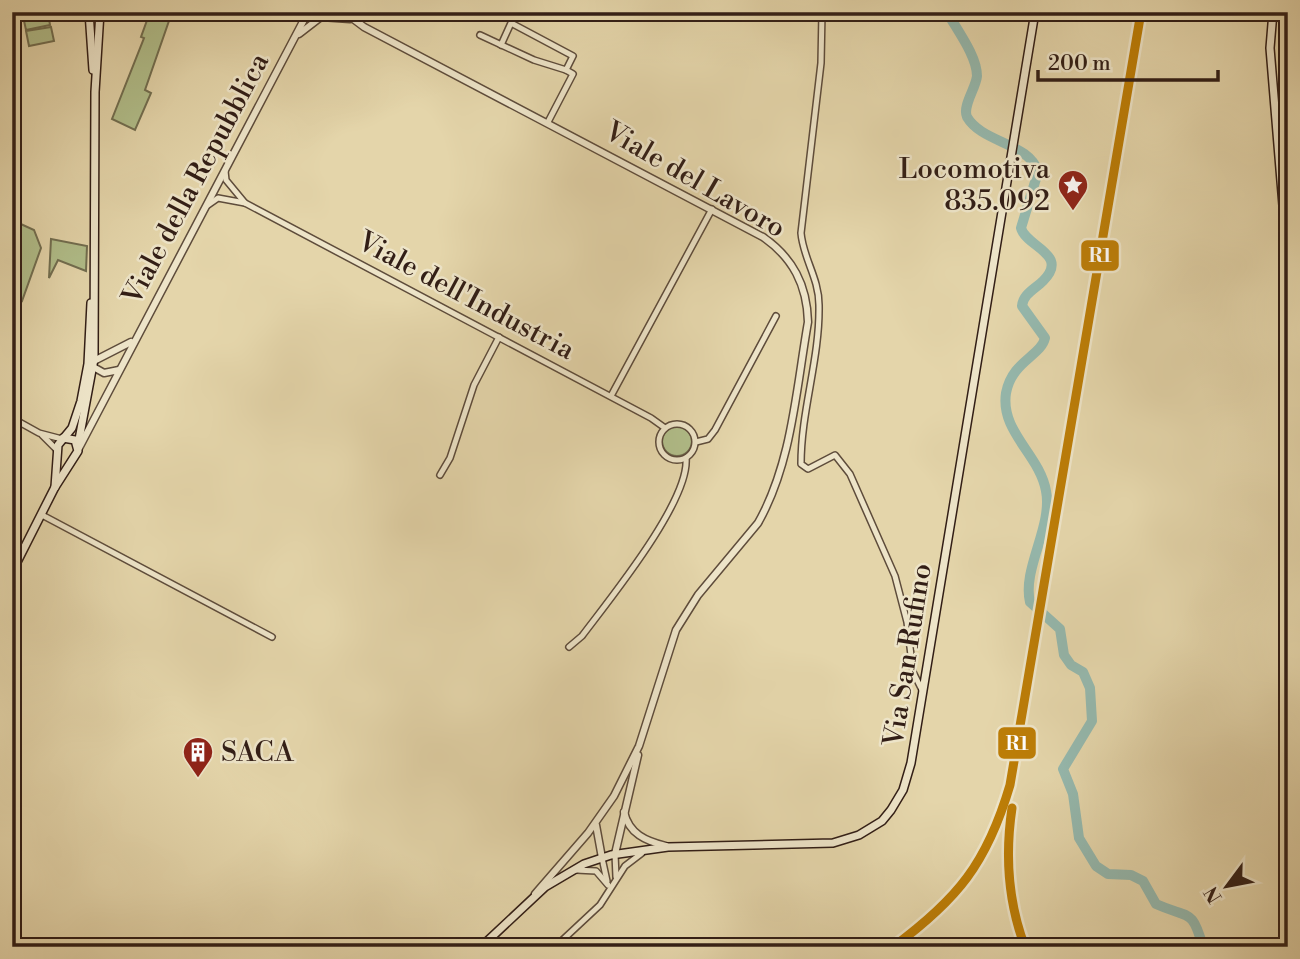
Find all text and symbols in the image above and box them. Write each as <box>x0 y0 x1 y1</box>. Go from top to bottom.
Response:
scale bar <box>1038 38 1218 82</box>
street label: Viale della Repubblica <box>114 47 278 312</box>
text: 200 m <box>1048 51 1111 77</box>
street label: Viale del Lavoro <box>597 114 792 246</box>
place label: Locomotiva 835.092 <box>899 152 1051 219</box>
place icon: Locomotiva 835.092 <box>1056 168 1090 212</box>
street label: Viale dell'Industria <box>351 224 581 368</box>
line badge: R1 <box>1080 239 1120 272</box>
text: R1 <box>1088 244 1112 268</box>
street label: Via San Rufino <box>876 561 940 750</box>
line badge: R1 <box>997 726 1037 760</box>
text: R1 <box>1005 732 1029 756</box>
building icon: SACA <box>181 735 215 779</box>
place label: SACA <box>221 735 294 770</box>
north arrow <box>1192 850 1262 920</box>
text: N <box>1199 882 1228 907</box>

